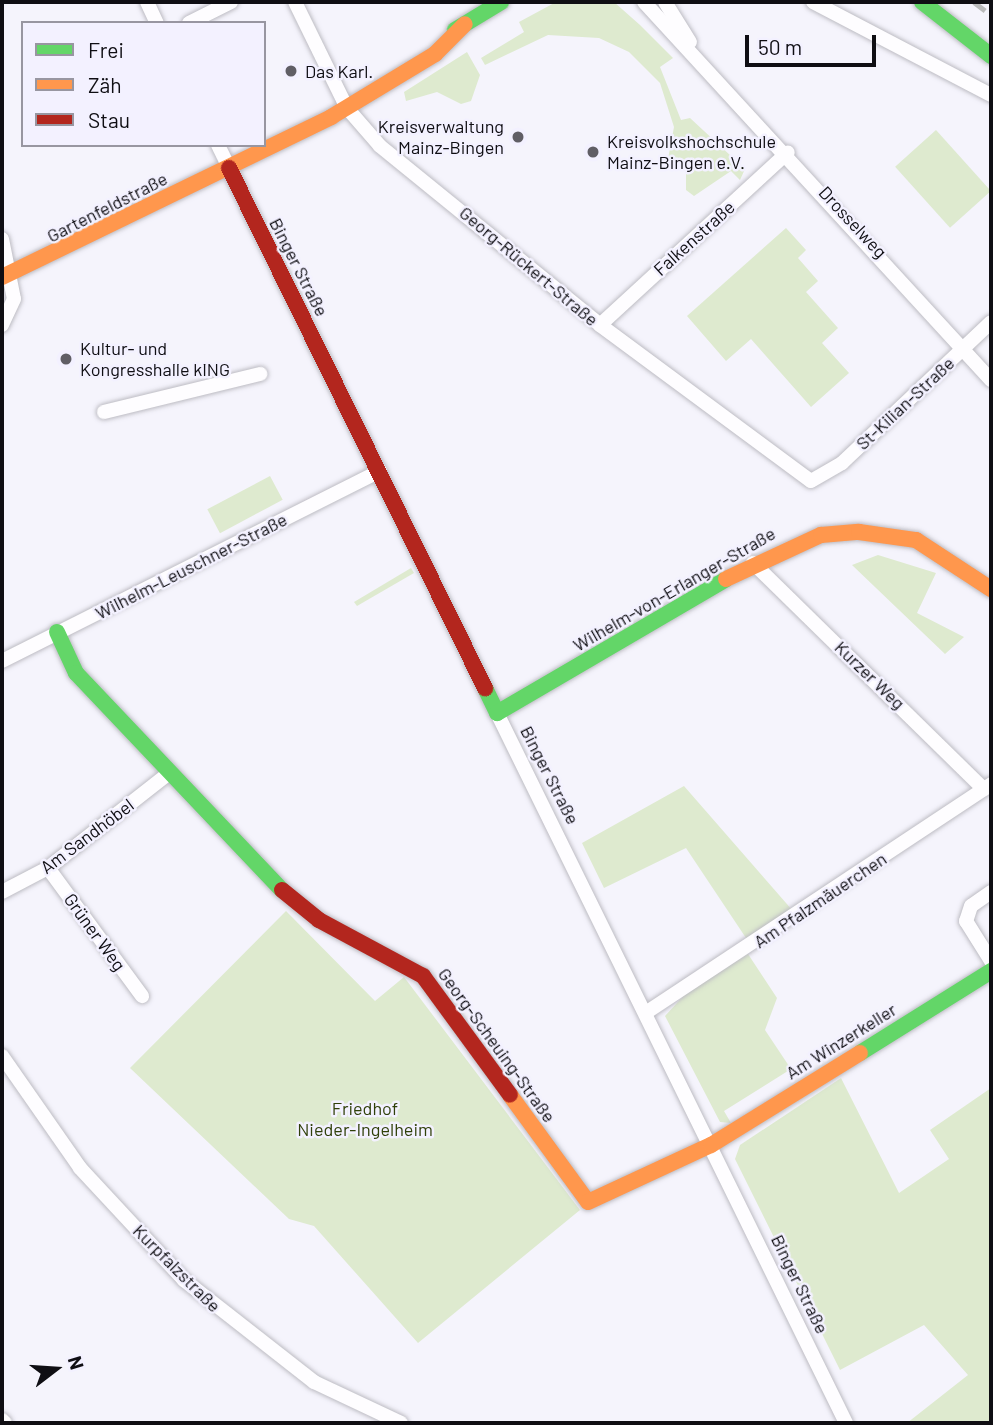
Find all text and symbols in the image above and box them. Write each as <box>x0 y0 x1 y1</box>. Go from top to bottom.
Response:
legend <box>21 21 266 147</box>
scale bar <box>748 21 879 65</box>
text: 50 m <box>758 34 802 59</box>
text: Frei <box>88 37 124 62</box>
place label: Das Karl. <box>305 60 373 82</box>
marker: Das Karl. <box>283 63 299 79</box>
text: Zäh <box>88 72 122 97</box>
text: Stau <box>88 107 130 132</box>
place label: Kreisverwaltung Mainz-Bingen <box>378 116 504 158</box>
marker: Kreisverwaltung Mainz-Bingen <box>510 129 526 145</box>
place label: Kreisvolkshochschule Mainz-Bingen e.V. <box>607 131 776 174</box>
marker: Kreisvolkshochschule Mainz-Bingen e.V. <box>585 144 601 160</box>
street label: Gartenfeldstraße <box>43 167 171 247</box>
street label: Drosselweg <box>814 182 892 262</box>
street label: Falkenstraße <box>649 196 739 280</box>
street label: Georg-Rückert-Straße <box>455 202 603 330</box>
street label: Binger Straße <box>265 214 333 320</box>
place label: Kultur- und Kongresshalle kING <box>80 338 230 380</box>
marker: Kultur- und Kongresshalle kING <box>58 351 74 367</box>
street label: St-Kilian-Straße <box>851 352 959 454</box>
street label: Wilhelm-Leuschner-Straße <box>92 508 290 624</box>
street label: Wilhelm-von-Erlanger-Straße <box>569 522 779 656</box>
street label: Kurzer Weg <box>830 636 910 714</box>
street label: Binger Straße <box>516 722 584 828</box>
street label: Am Sandhöbel <box>36 794 138 878</box>
street label: Am Pfalzmäuerchen <box>750 848 890 952</box>
street label: Grüner Weg <box>60 889 130 975</box>
street label: Georg-Scheuing-Straße <box>434 964 560 1126</box>
street label: Am Winzerkeller <box>782 998 900 1084</box>
park label: Friedhof Nieder-Ingelheim <box>297 1098 433 1140</box>
street label: Kurpfalzstraße <box>129 1220 225 1316</box>
street label: Binger Straße <box>767 1231 833 1337</box>
north arrow <box>21 1334 91 1404</box>
text: N <box>64 1353 89 1372</box>

